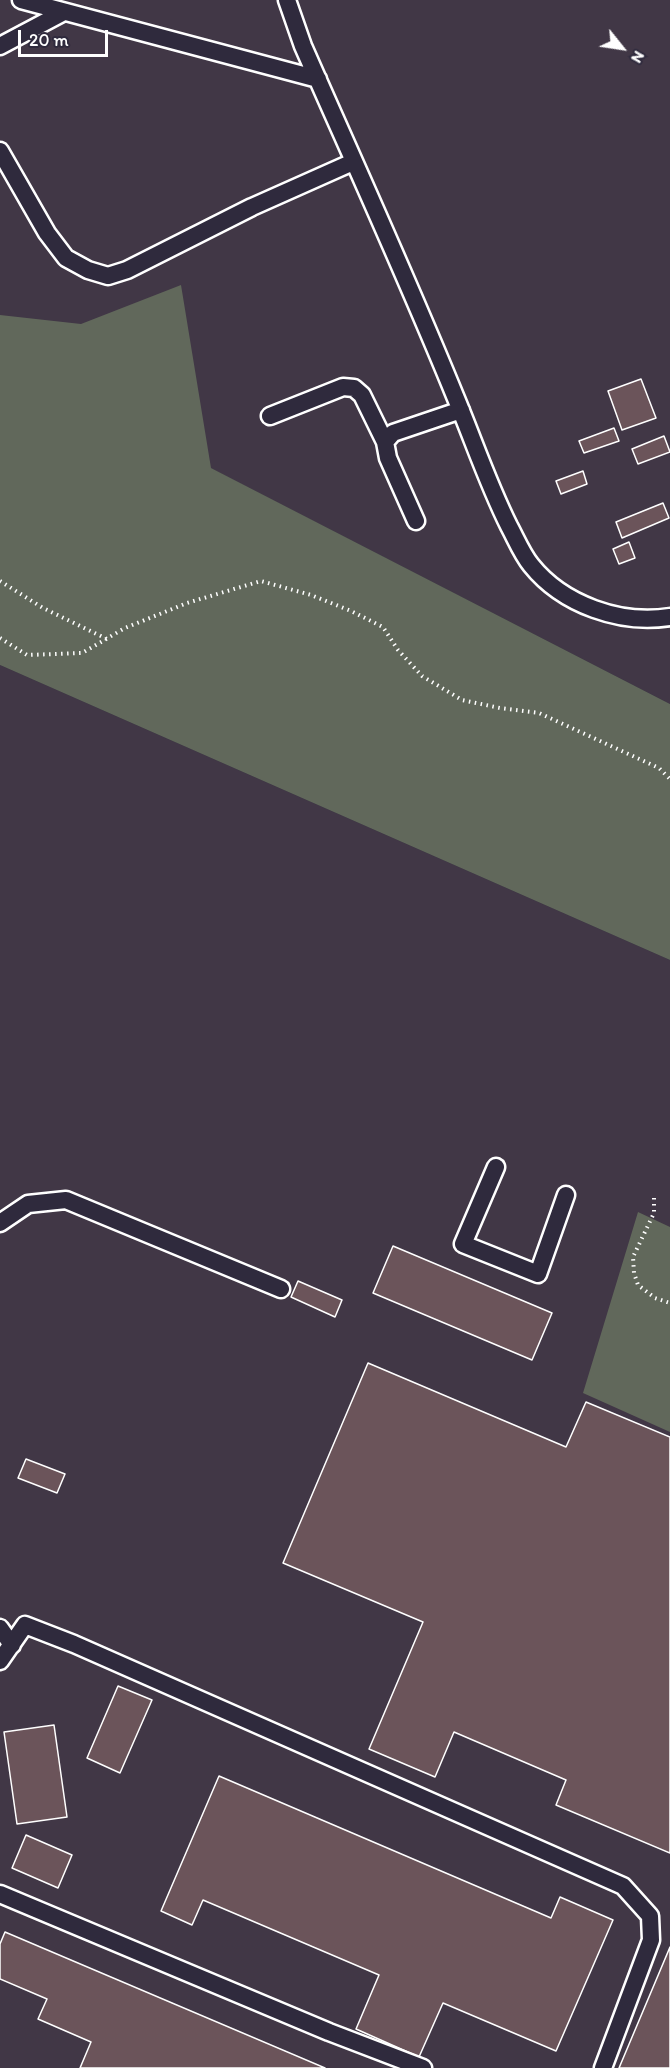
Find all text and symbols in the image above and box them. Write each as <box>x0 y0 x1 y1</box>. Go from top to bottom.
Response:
scale bar <box>21 18 111 56</box>
north arrow <box>592 18 652 78</box>
text: 20 m <box>29 29 69 51</box>
text: N <box>627 48 649 67</box>

